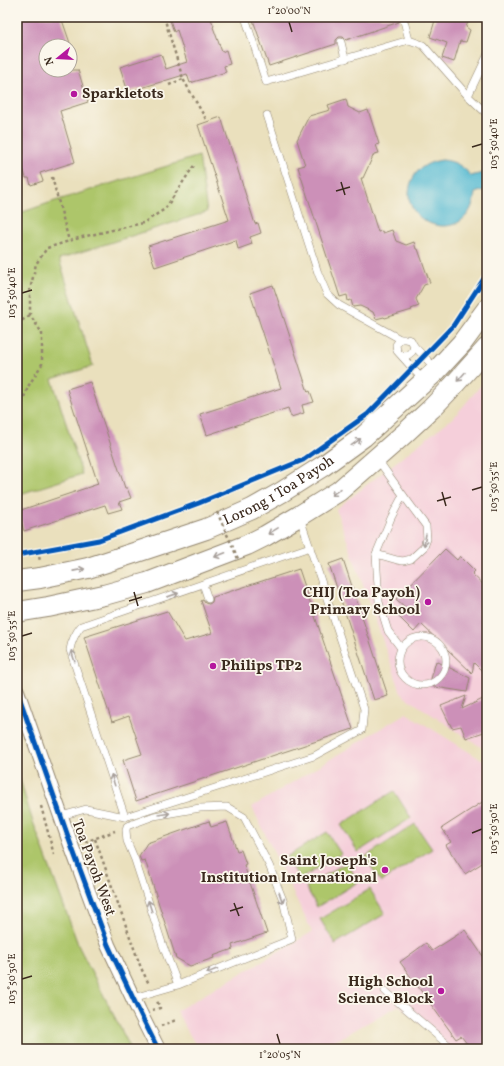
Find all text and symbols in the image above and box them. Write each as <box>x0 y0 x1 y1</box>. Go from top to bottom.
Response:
text: 1°20'00"N <box>267 4 311 18</box>
north arrow <box>38 38 78 78</box>
text: N <box>42 55 58 67</box>
place label: Sparkletots <box>82 84 164 105</box>
marker: Sparkletots <box>69 89 79 99</box>
text: 103°50'40"E <box>487 118 501 170</box>
text: 103°50'40"E <box>5 267 19 319</box>
one-way arrow <box>457 372 466 382</box>
one-way arrow <box>350 438 361 446</box>
street label: Lorong 1 Toa Payoh <box>220 450 339 531</box>
text: 103°50'35"E <box>487 462 501 512</box>
one-way arrow <box>331 488 342 496</box>
one-way arrow <box>267 527 279 535</box>
one-way arrow <box>421 533 429 546</box>
one-way arrow <box>214 552 226 560</box>
one-way arrow <box>72 566 85 574</box>
place label: CHIJ (Toa Payoh) Primary School <box>303 583 420 621</box>
one-way arrow <box>166 590 178 598</box>
marker: CHIJ (Toa Payoh) Primary School <box>423 597 433 607</box>
text: 103°50'35"E <box>5 611 19 661</box>
one-way arrow <box>68 650 76 662</box>
place label: Philips TP2 <box>221 656 302 677</box>
marker: Philips TP2 <box>208 661 218 671</box>
one-way arrow <box>109 773 116 786</box>
text: 103°50'30"E <box>487 803 501 855</box>
one-way arrow <box>157 810 170 818</box>
street label: Toa Payoh West <box>66 817 120 919</box>
place label: Saint Joseph's Institution International <box>201 851 377 889</box>
marker: Saint Joseph's Institution International <box>380 865 390 875</box>
one-way arrow <box>278 891 286 903</box>
one-way arrow <box>146 900 153 913</box>
text: 103°50'30"E <box>5 953 19 1005</box>
one-way arrow <box>206 968 218 976</box>
place label: High School Science Block <box>338 972 433 1010</box>
marker: High School Science Block <box>436 986 446 996</box>
text: 1°20'05"N <box>259 1048 302 1062</box>

